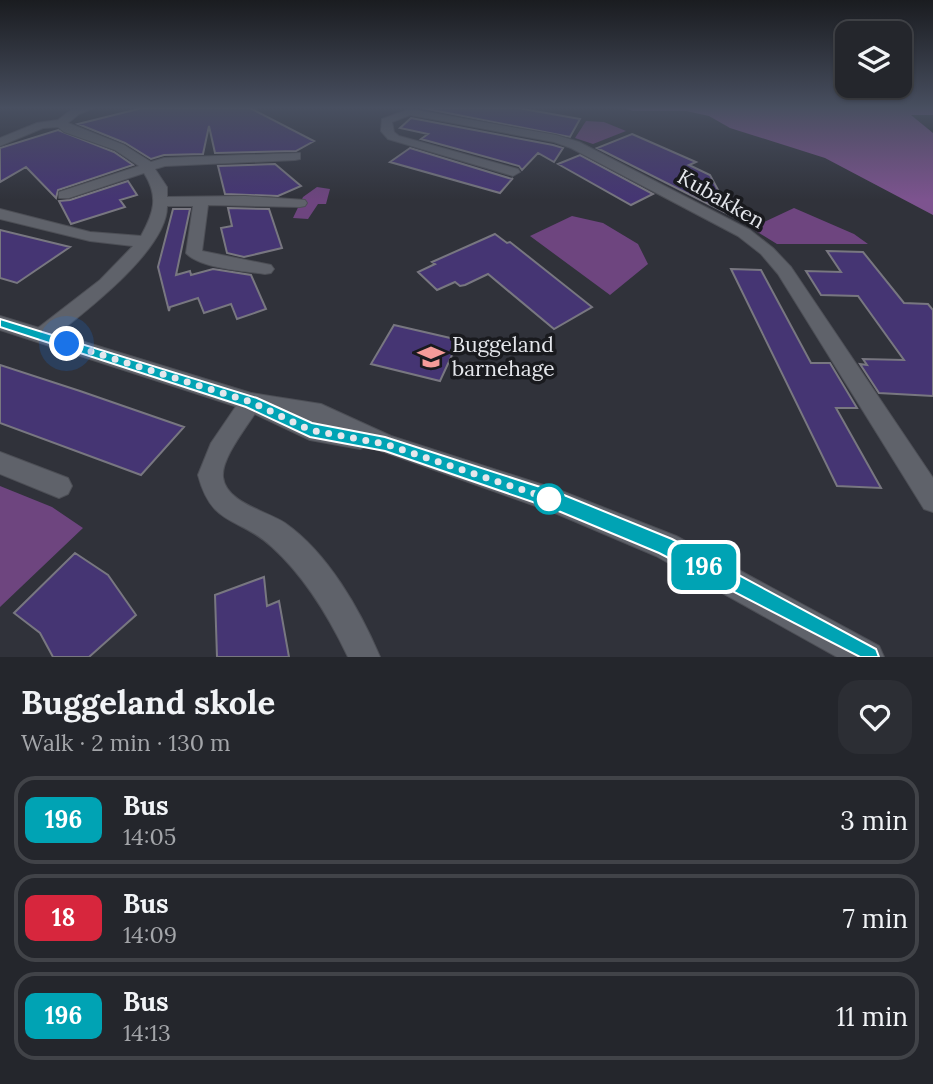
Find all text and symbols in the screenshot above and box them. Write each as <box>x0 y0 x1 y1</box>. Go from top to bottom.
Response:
map controls <box>835 21 912 98</box>
button: layers <box>835 21 912 98</box>
street label: Kubakken <box>673 163 770 234</box>
your location <box>49 326 84 361</box>
place label: Buggeland barnehage <box>452 331 555 382</box>
school or university icon: Buggeland barnehage <box>416 342 446 372</box>
unlabelled marker <box>534 484 564 514</box>
line badge: 196 <box>664 544 744 590</box>
text: 196 <box>685 551 723 582</box>
button: heart <box>838 680 912 754</box>
text: Buggeland skole <box>21 681 275 723</box>
text: Walk · 2 min · 130 m <box>21 728 231 757</box>
text: Bus <box>123 789 169 822</box>
text: 196 <box>45 804 82 835</box>
text: 3 min <box>840 804 908 837</box>
text: 14:05 <box>123 822 176 851</box>
text: Bus <box>123 887 169 920</box>
text: 18 <box>52 902 75 933</box>
text: 7 min <box>843 902 908 935</box>
text: 14:09 <box>123 920 177 949</box>
text: Bus <box>123 985 169 1018</box>
text: 196 <box>45 1000 82 1031</box>
text: 11 min <box>836 1000 908 1033</box>
text: 14:13 <box>123 1018 171 1047</box>

